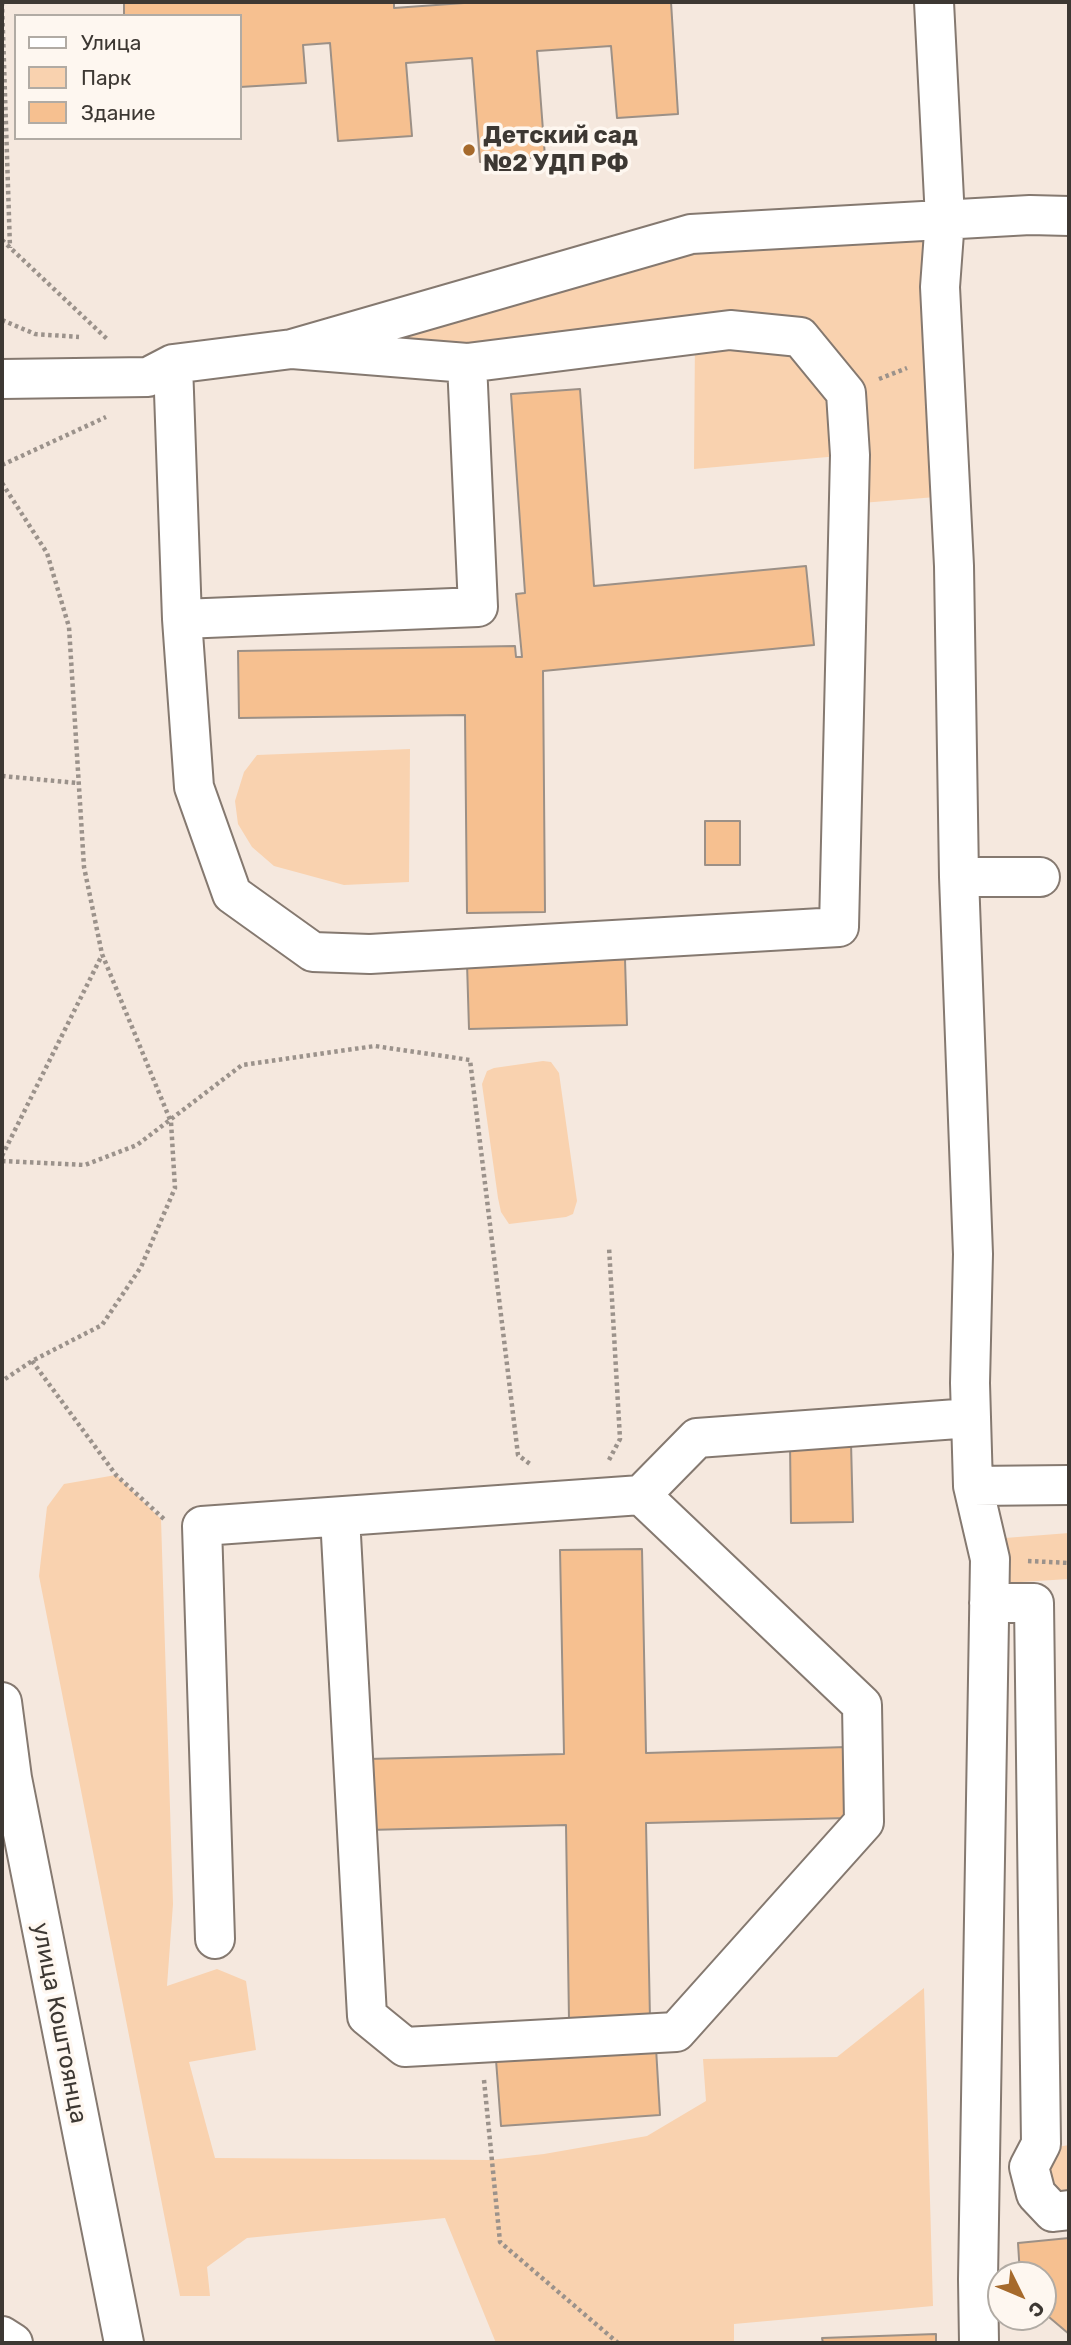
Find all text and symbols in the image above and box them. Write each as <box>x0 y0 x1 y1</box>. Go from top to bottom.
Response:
legend <box>14 14 242 140</box>
text: Улица <box>81 30 141 55</box>
text: Парк <box>81 65 131 90</box>
text: Здание <box>81 100 156 125</box>
place label: Детский сад №2 УДП РФ <box>483 122 638 178</box>
marker: Детский сад №2 УДП РФ <box>461 142 477 158</box>
street label: улица Коштоянца <box>25 1920 93 2126</box>
north arrow <box>987 2261 1057 2331</box>
text: С <box>1023 2297 1049 2322</box>

